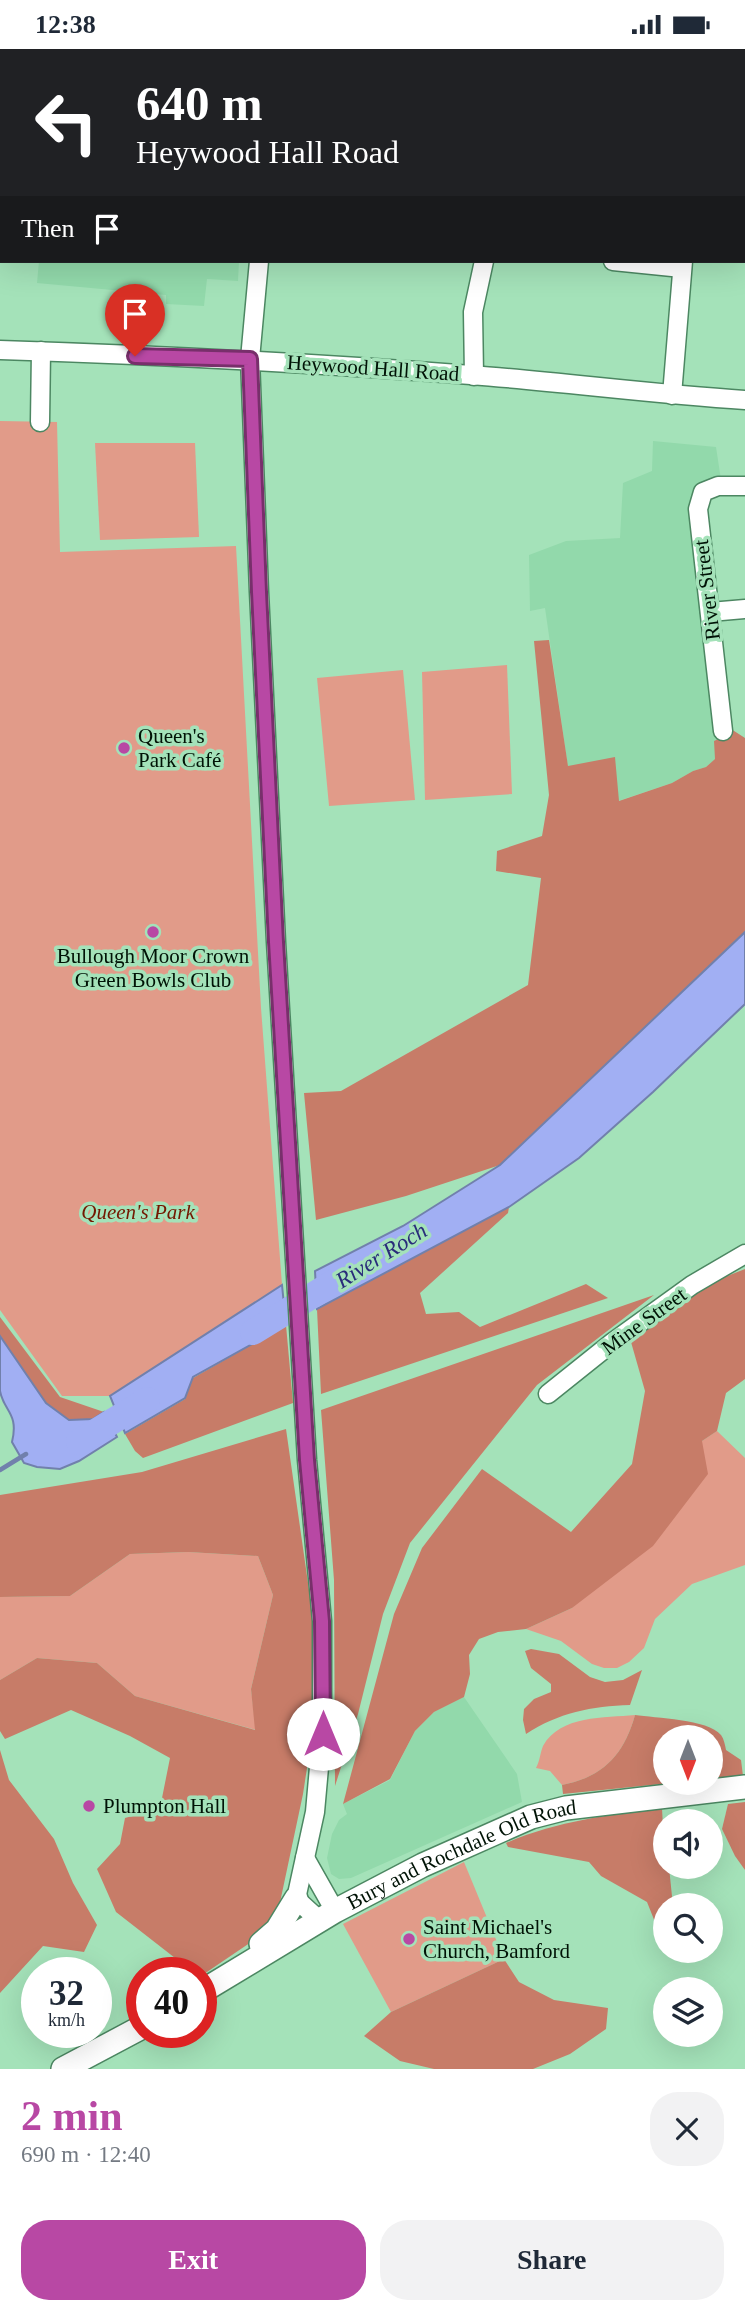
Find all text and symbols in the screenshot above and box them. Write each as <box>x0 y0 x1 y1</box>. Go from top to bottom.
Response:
text: 12:38 <box>35 10 96 39</box>
text: 640 m <box>136 76 263 131</box>
icon: left <box>21 77 112 168</box>
text: Heywood Hall Road <box>136 134 399 170</box>
icon: arrive <box>88 210 126 248</box>
text: Then <box>21 214 74 243</box>
pin <box>105 284 165 356</box>
icon: arrive <box>116 295 154 333</box>
street label: Heywood Hall Road <box>286 350 460 386</box>
street label: River Street <box>689 538 725 642</box>
place label: Queen's Park Café <box>138 724 221 772</box>
marker: Queen's Park Café <box>116 740 132 756</box>
marker: Bullough Moor Crown Green Bowls Club <box>145 924 161 940</box>
place label: Bullough Moor Crown Green Bowls Club <box>57 944 250 992</box>
park label: Queen's Park <box>81 1200 195 1224</box>
water label: River Roch <box>330 1218 431 1294</box>
street label: Mine Street <box>597 1282 691 1360</box>
position arrow <box>286 1697 360 1771</box>
north arrow <box>653 1725 723 1795</box>
map controls <box>653 1725 723 2047</box>
place label: Plumpton Hall <box>103 1794 226 1818</box>
street label: Bury and Rochdale Old Road <box>343 1795 578 1915</box>
marker: Plumpton Hall <box>81 1798 97 1814</box>
button: sound <box>653 1809 723 1879</box>
button: search <box>653 1893 723 1963</box>
place label: Saint Michael's Church, Bamford <box>423 1915 570 1963</box>
marker: Saint Michael's Church, Bamford <box>401 1931 417 1947</box>
speed limit sign: 40 <box>126 1957 217 2048</box>
text: 32 <box>49 1974 84 2013</box>
button: layers <box>653 1977 723 2047</box>
text: km/h <box>48 2010 85 2030</box>
button: close <box>650 2092 724 2166</box>
text: 2 min <box>21 2093 123 2139</box>
text: 690 m · 12:40 <box>21 2142 151 2167</box>
button: Exit <box>21 2220 366 2300</box>
button: Share <box>380 2220 724 2300</box>

